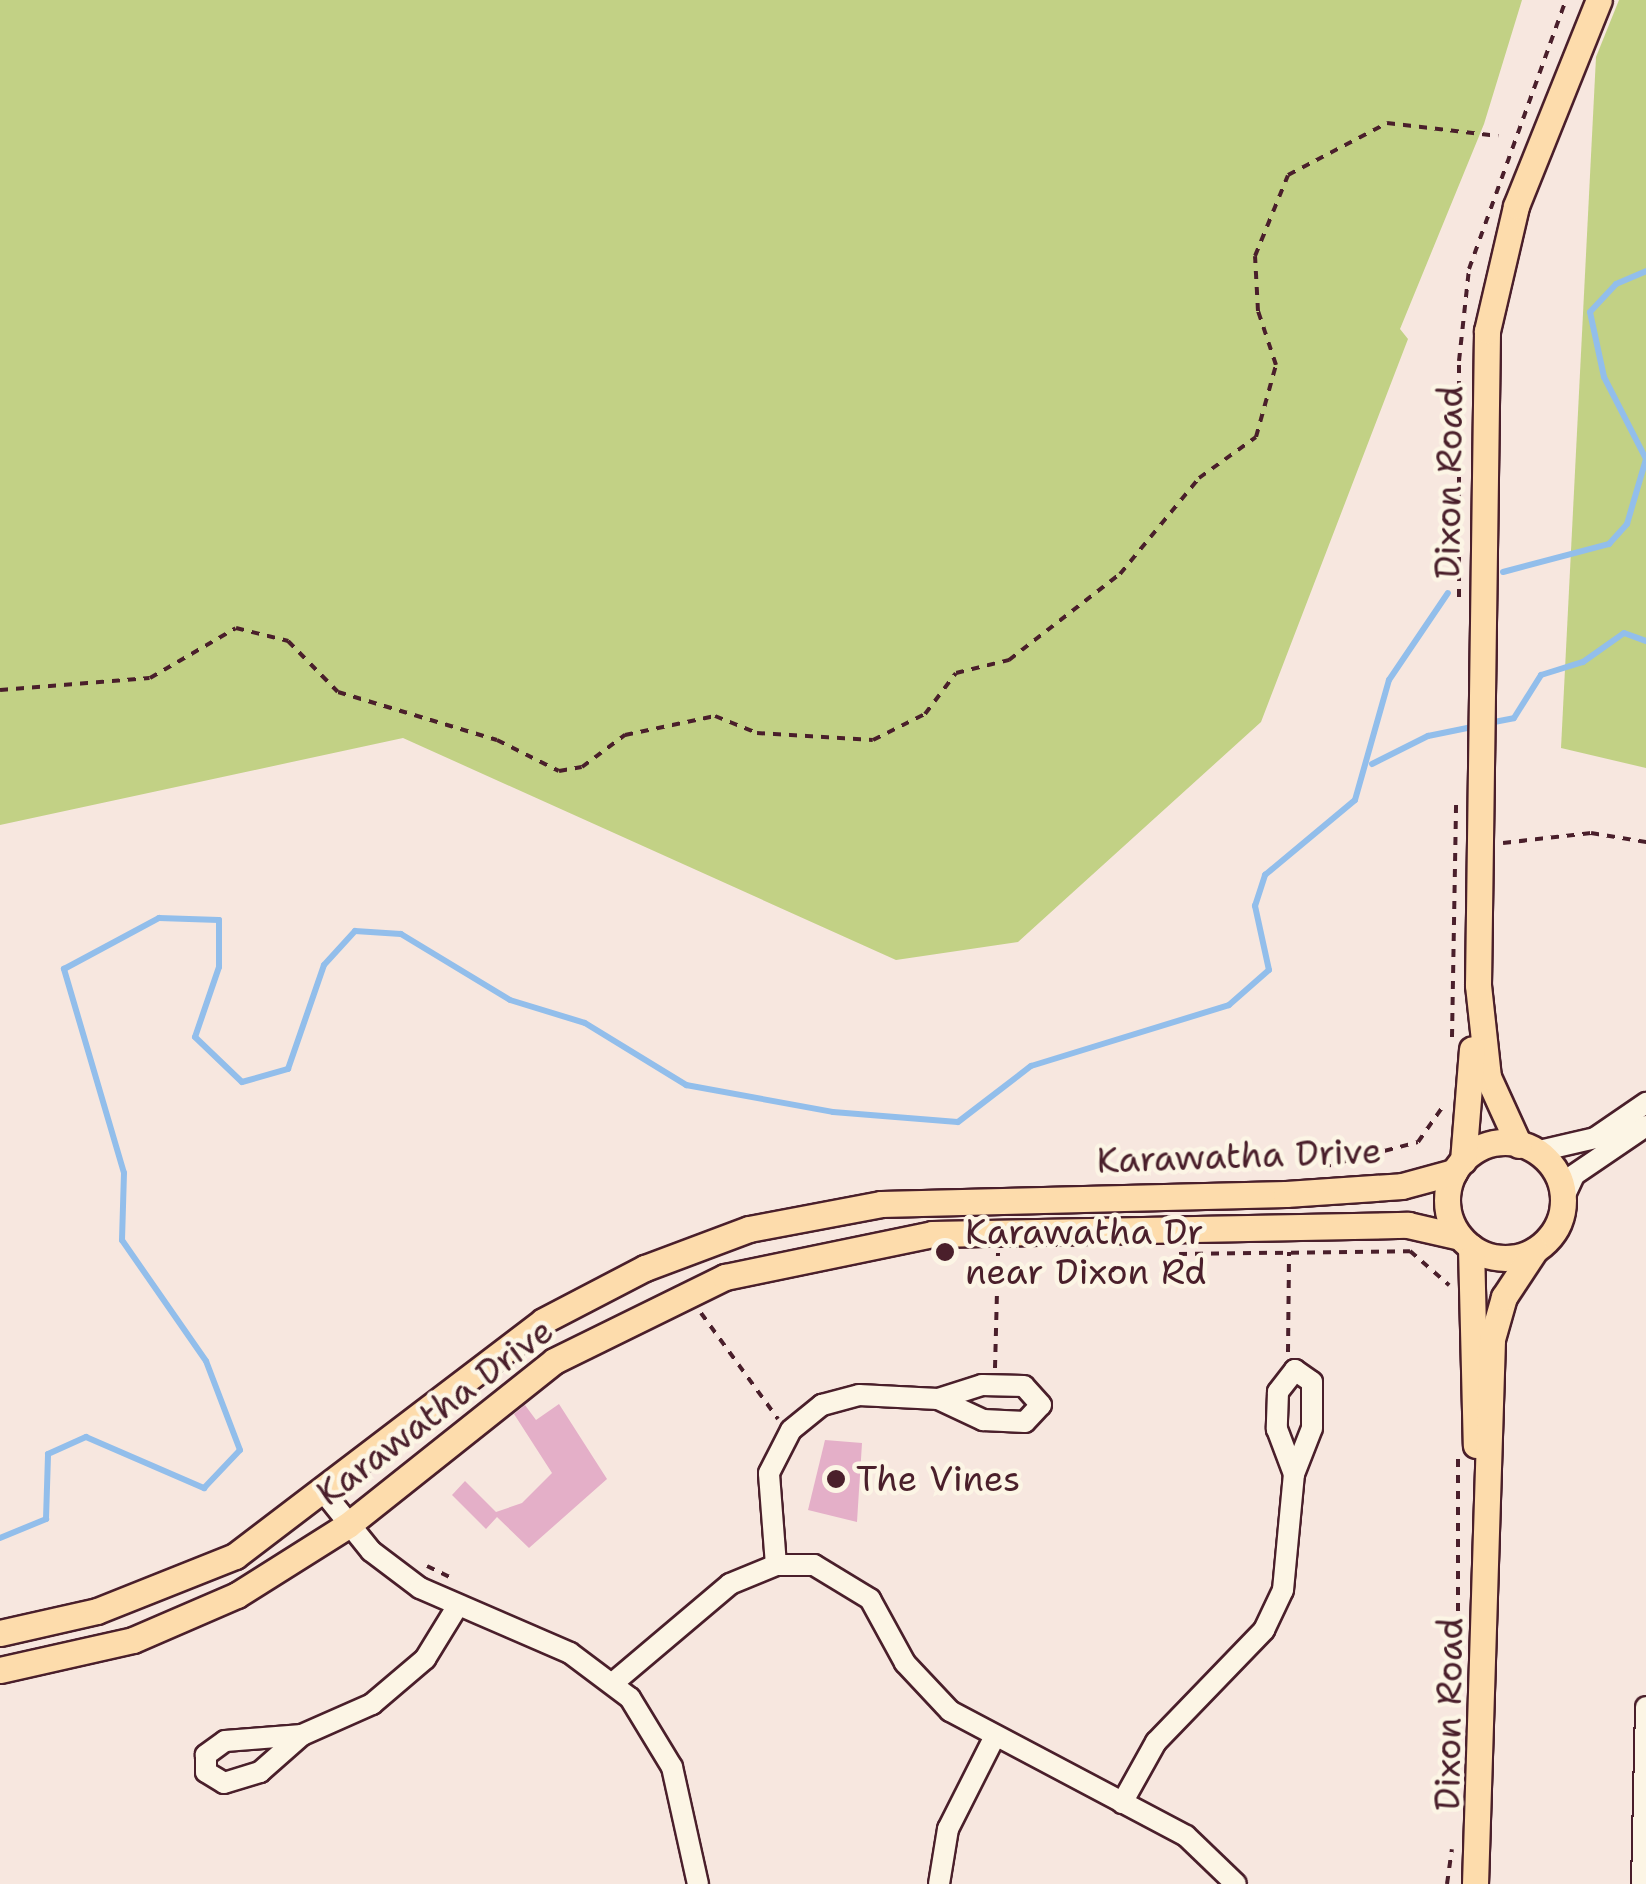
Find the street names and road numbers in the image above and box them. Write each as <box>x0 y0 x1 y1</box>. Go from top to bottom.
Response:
street label: Dixon Road <box>1426 385 1472 579</box>
street label: Karawatha Drive <box>1096 1130 1382 1182</box>
street label: Karawatha Drive <box>309 1309 561 1515</box>
street label: Dixon Road <box>1426 1617 1472 1811</box>

